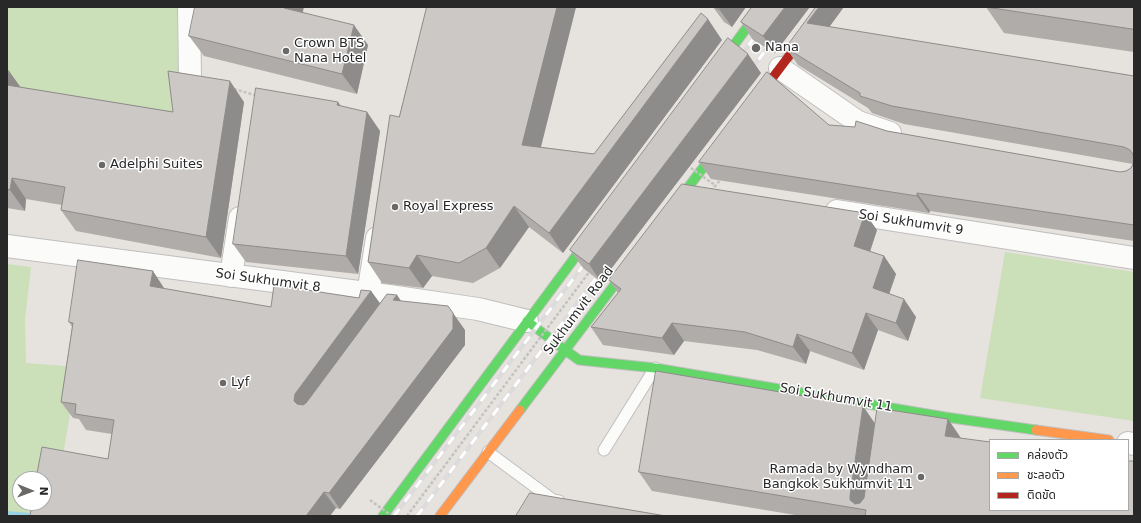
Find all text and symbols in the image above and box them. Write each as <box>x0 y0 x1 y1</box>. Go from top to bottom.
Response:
place label: Crown BTS Nana Hotel <box>294 36 366 67</box>
place label: Nana <box>765 40 799 56</box>
marker: Nana <box>750 42 762 54</box>
marker: Crown BTS Nana Hotel <box>281 46 291 56</box>
place label: Adelphi Suites <box>110 157 203 173</box>
marker: Adelphi Suites <box>97 160 107 170</box>
place label: Royal Express <box>403 199 494 215</box>
marker: Royal Express <box>390 202 400 212</box>
street label: Soi Sukhumvit 9 <box>857 207 965 239</box>
street label: Sukhumvit Road <box>541 264 617 358</box>
street label: Soi Sukhumvit 8 <box>214 266 322 296</box>
place label: Lyf <box>231 375 249 391</box>
marker: Lyf <box>218 378 228 388</box>
street label: Soi Sukhumvit 11 <box>778 380 894 416</box>
legend <box>989 439 1129 511</box>
text: คล่องตัว <box>1027 448 1068 462</box>
place label: Ramada by Wyndham Bangkok Sukhumvit 11 <box>763 462 913 493</box>
text: ชะลอตัว <box>1027 468 1065 482</box>
north arrow <box>12 471 52 511</box>
marker: Ramada by Wyndham Bangkok Sukhumvit 11 <box>916 472 926 482</box>
text: N <box>37 486 50 496</box>
text: ติดขัด <box>1027 488 1056 502</box>

